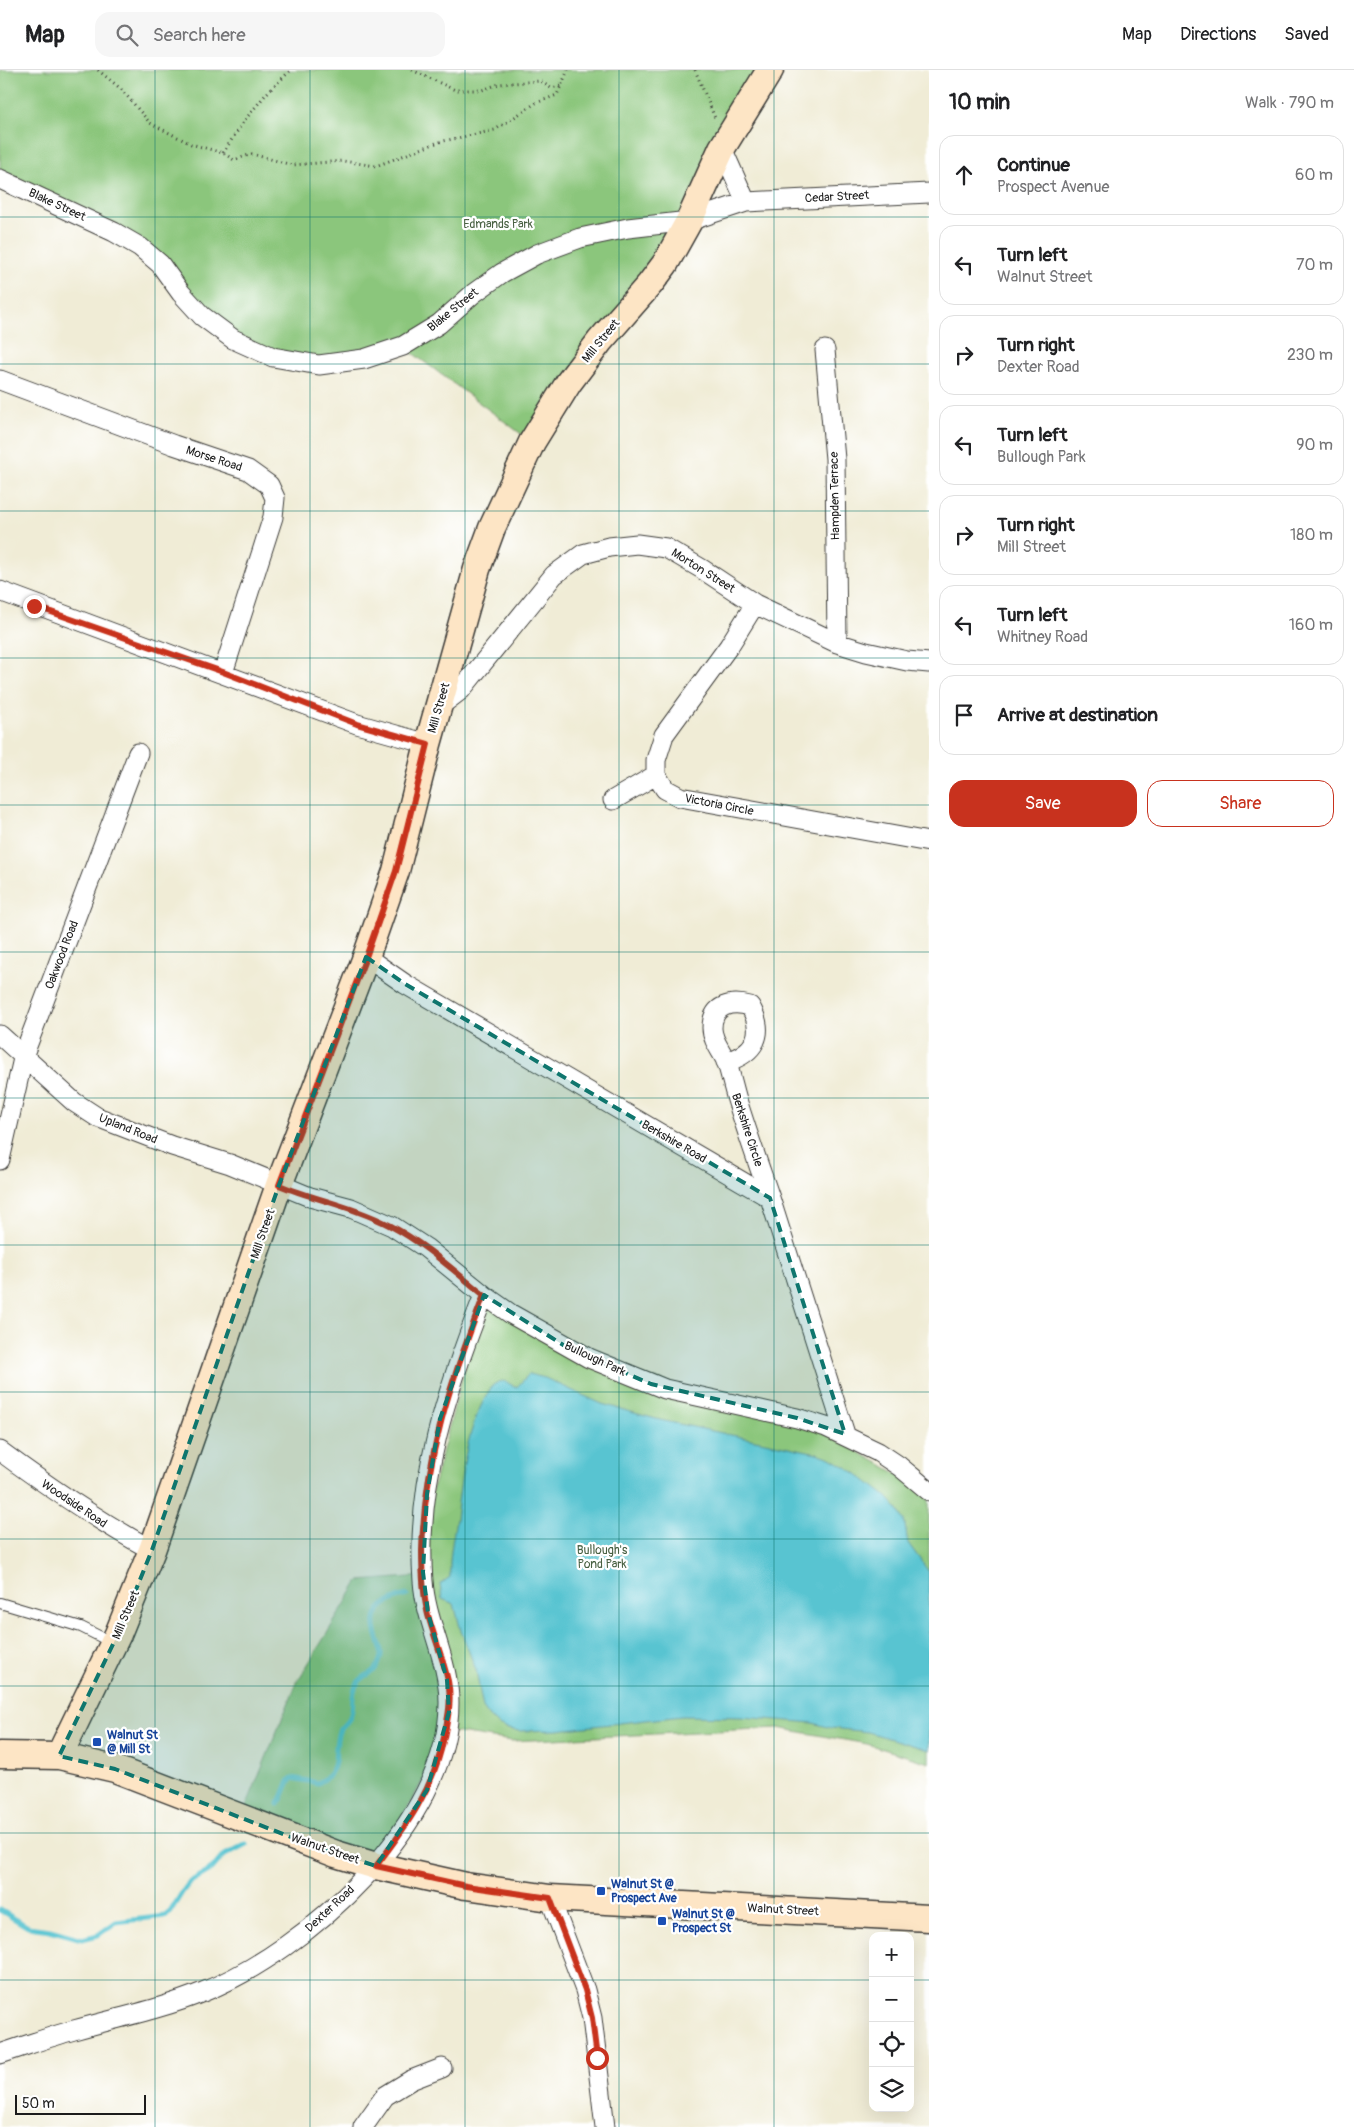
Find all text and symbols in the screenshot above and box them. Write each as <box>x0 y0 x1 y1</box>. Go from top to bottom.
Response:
search box <box>95 12 445 57</box>
text: Map <box>25 20 65 49</box>
icon: search <box>113 21 141 49</box>
text: Search here <box>153 23 246 47</box>
text: Map <box>1122 23 1152 46</box>
text: Directions <box>1180 23 1256 46</box>
text: Saved <box>1284 23 1329 46</box>
text: 10 min <box>949 89 1010 116</box>
text: Walk · 790 m <box>1245 93 1334 113</box>
text: Continue <box>997 153 1070 177</box>
icon: ahead <box>950 161 978 189</box>
text: 60 m <box>1295 165 1333 185</box>
text: Prospect Avenue <box>997 177 1109 197</box>
street label: Blake Street <box>26 185 88 225</box>
street label: Cedar Street <box>805 188 870 206</box>
park label: Edmands Park <box>463 217 533 232</box>
text: Turn left <box>997 243 1067 267</box>
icon: left <box>950 251 978 279</box>
text: 70 m <box>1296 255 1333 275</box>
text: Walnut Street <box>997 267 1092 287</box>
street label: Blake Street <box>424 285 482 335</box>
street label: Mill Street <box>579 316 623 366</box>
text: Turn right <box>997 333 1075 357</box>
icon: right <box>950 341 978 369</box>
text: 230 m <box>1287 345 1333 365</box>
text: Dexter Road <box>997 357 1080 377</box>
text: Turn left <box>997 423 1067 447</box>
icon: left <box>950 431 978 459</box>
text: 90 m <box>1296 435 1333 455</box>
street label: Morse Road <box>184 443 244 475</box>
text: Bullough Park <box>997 447 1086 467</box>
street label: Hampden Terrace <box>827 452 843 540</box>
text: Turn right <box>997 513 1075 537</box>
icon: right <box>950 521 978 549</box>
text: 180 m <box>1290 525 1333 545</box>
text: Mill Street <box>997 537 1066 557</box>
street label: Morton Street <box>668 545 738 597</box>
route end <box>23 595 46 618</box>
text: Turn left <box>997 603 1067 627</box>
icon: left <box>950 611 978 639</box>
text: 160 m <box>1289 615 1333 635</box>
text: Whitney Road <box>997 627 1088 647</box>
street label: Mill Street <box>425 681 453 735</box>
icon: arrive <box>950 701 978 729</box>
text: Arrive at destination <box>997 703 1158 727</box>
button: Save <box>949 780 1137 827</box>
button: Share <box>1147 780 1334 827</box>
street label: Victoria Circle <box>683 791 755 819</box>
street label: Oakwood Road <box>42 918 82 992</box>
street label: Berkshire Circle <box>728 1091 766 1169</box>
street label: Upland Road <box>97 1110 160 1148</box>
street label: Berkshire Road <box>639 1117 709 1167</box>
street label: Mill Street <box>248 1207 279 1261</box>
street label: Bullough Park <box>562 1338 628 1380</box>
street label: Woodside Road <box>38 1477 110 1532</box>
park label: Bullough's Pond Park <box>577 1543 628 1572</box>
street label: Mill Street <box>109 1588 143 1642</box>
place label: Walnut St @ Mill St <box>107 1728 159 1757</box>
marker: Walnut St @ Mill St <box>91 1736 103 1748</box>
street label: Walnut Street <box>289 1830 361 1868</box>
place label: Walnut St @ Prospect Ave <box>611 1877 678 1906</box>
street label: Dexter Road <box>302 1882 358 1936</box>
marker: Walnut St @ Prospect Ave <box>595 1885 607 1897</box>
street label: Walnut Street <box>747 1901 819 1919</box>
place label: Walnut St @ Prospect St <box>672 1907 735 1936</box>
marker: Walnut St @ Prospect St <box>656 1915 668 1927</box>
map controls <box>869 1932 914 2112</box>
button: + <box>869 1932 914 1977</box>
button: − <box>869 1977 914 2022</box>
button: locate <box>869 2022 914 2067</box>
route start <box>586 2047 609 2070</box>
button: layers <box>869 2067 914 2112</box>
scale bar <box>15 2092 146 2115</box>
text: 50 m <box>22 2095 55 2112</box>

